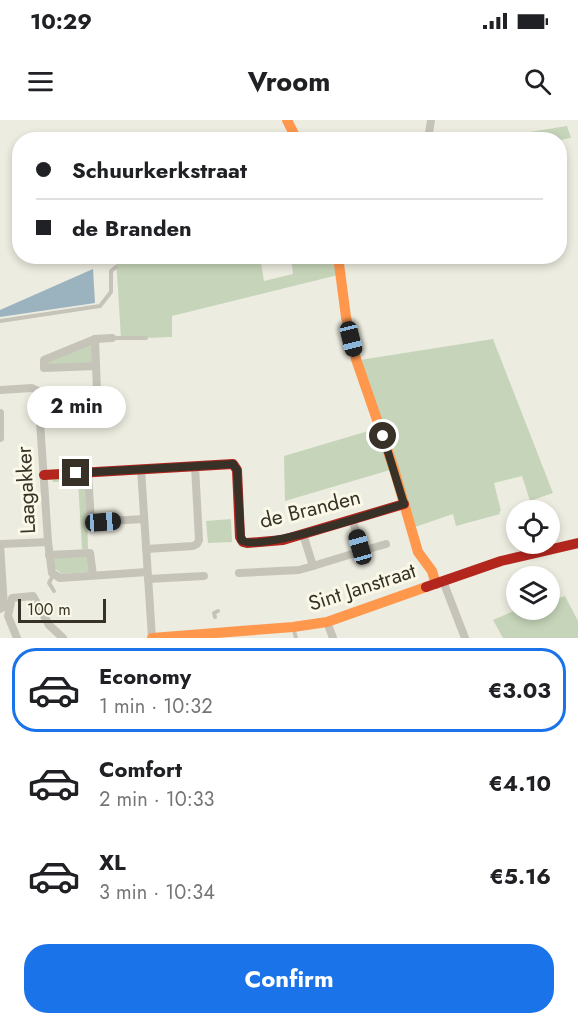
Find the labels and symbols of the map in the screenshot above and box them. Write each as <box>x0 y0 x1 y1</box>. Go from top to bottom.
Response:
car <box>338 319 364 359</box>
callout: 2 min <box>26 386 125 428</box>
route start <box>369 422 396 449</box>
street label: Laagakker <box>9 445 43 535</box>
route end <box>62 459 89 486</box>
street label: de Branden <box>256 482 364 536</box>
car <box>84 512 122 532</box>
car <box>346 527 374 567</box>
street label: Sint Janstraat <box>304 556 420 618</box>
scale bar <box>18 596 106 624</box>

